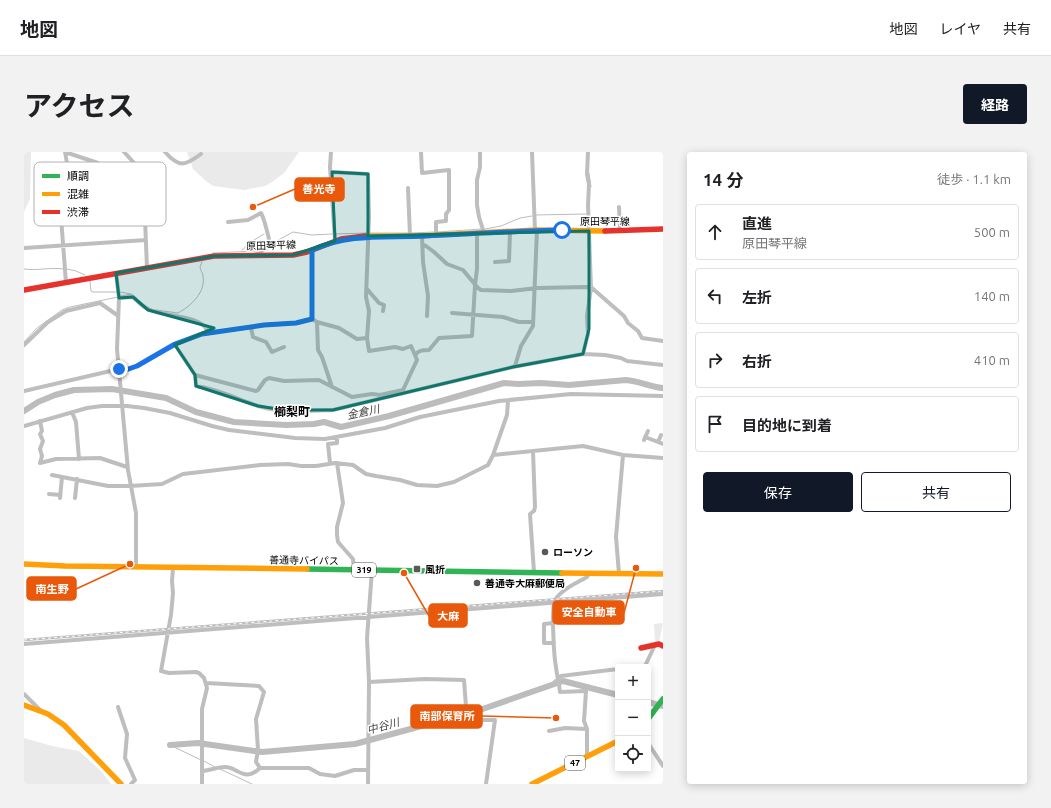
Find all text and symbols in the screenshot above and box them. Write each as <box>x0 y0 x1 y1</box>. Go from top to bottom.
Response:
text: 地図 <box>20 18 58 40</box>
text: 地図 <box>889 21 917 37</box>
text: レイヤ <box>939 21 981 37</box>
text: 共有 <box>1003 21 1031 37</box>
button: 経路 <box>963 84 1027 124</box>
text: アクセス <box>24 90 135 121</box>
legend <box>34 162 166 226</box>
text: 順調 <box>67 170 89 182</box>
text: 14 分 <box>703 170 743 189</box>
text: 徒歩 · 1.1 km <box>937 172 1011 186</box>
callout: 善光寺 <box>295 178 344 201</box>
text: 善光寺 <box>303 183 336 195</box>
text: 混雑 <box>67 188 89 200</box>
text: 渋滞 <box>67 206 89 218</box>
text: 直進 <box>742 215 772 232</box>
street label: 原田琴平線 <box>580 216 630 227</box>
route start <box>553 221 571 239</box>
icon: ahead <box>704 221 726 243</box>
text: 500 m <box>974 225 1010 239</box>
text: 原田琴平線 <box>742 236 807 250</box>
street label: 原田琴平線 <box>246 239 296 252</box>
icon: left <box>704 285 726 307</box>
text: 左折 <box>742 289 772 306</box>
text: 140 m <box>974 289 1010 303</box>
icon: right <box>704 349 726 371</box>
text: 右折 <box>742 353 772 370</box>
text: 410 m <box>974 353 1010 367</box>
route end <box>110 360 128 378</box>
water label: 金倉川 <box>346 402 381 421</box>
district label: 櫛梨町 <box>274 405 310 418</box>
icon: arrive <box>704 413 726 435</box>
text: 目的地に到着 <box>742 417 832 434</box>
button: 保存 <box>703 472 853 512</box>
button: 共有 <box>861 472 1011 512</box>
marker: ローソン <box>540 547 550 557</box>
place label: ローソン <box>553 547 593 558</box>
street label: 善通寺バイパス <box>269 554 339 567</box>
road number: 319 <box>352 563 376 577</box>
marker: 風折 <box>412 564 422 574</box>
place label: 風折 <box>425 564 445 575</box>
callout: 南生野 <box>27 577 76 600</box>
marker: 善通寺大麻郵便局 <box>472 578 482 588</box>
place label: 善通寺大麻郵便局 <box>485 578 565 589</box>
text: 南生野 <box>36 583 69 595</box>
callout: 安全自動車 <box>553 601 624 624</box>
callout: 大麻 <box>429 604 467 627</box>
text: 安全自動車 <box>562 606 617 618</box>
text: 大麻 <box>437 610 460 622</box>
map controls <box>615 664 651 772</box>
button: + <box>615 664 651 700</box>
button: − <box>615 700 651 736</box>
callout: 南部保育所 <box>411 705 482 728</box>
text: 南部保育所 <box>420 710 475 722</box>
water label: 中谷川 <box>366 716 401 736</box>
button: locate <box>615 736 651 772</box>
road number: 47 <box>565 756 585 770</box>

